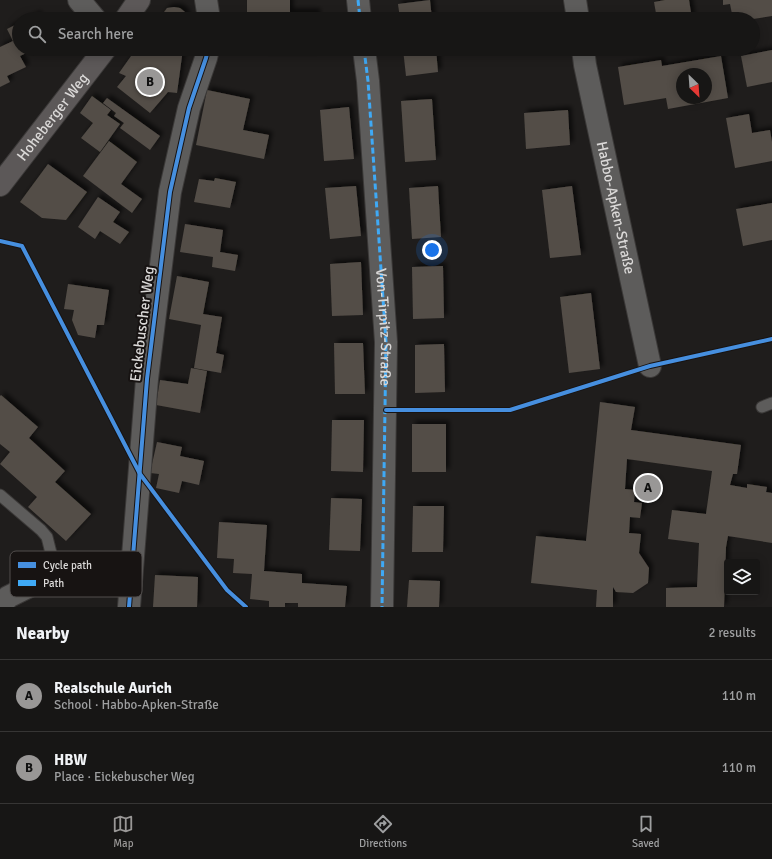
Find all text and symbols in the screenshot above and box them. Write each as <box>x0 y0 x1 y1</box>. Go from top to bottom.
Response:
search box <box>12 12 760 56</box>
icon: search <box>26 23 48 45</box>
text: Search here <box>58 25 134 43</box>
pin: B <box>137 67 163 97</box>
north arrow <box>676 68 712 104</box>
street label: Hoheberger Weg <box>13 69 92 165</box>
street label: Habbo-Apken-Straße <box>593 139 639 276</box>
your location <box>422 240 442 260</box>
street label: Eickebuscher Weg <box>126 265 158 383</box>
street label: Von-Tirpitz-Straße <box>372 268 395 386</box>
pin: A <box>635 473 661 503</box>
legend <box>10 551 142 597</box>
text: Cycle path <box>43 559 92 572</box>
map controls <box>724 559 760 595</box>
button: layers <box>724 559 760 595</box>
text: Path <box>43 577 64 590</box>
text: Nearby <box>16 623 69 644</box>
text: 2 results <box>708 625 756 641</box>
text: Realschule Aurich <box>54 679 172 697</box>
text: A <box>25 688 33 704</box>
text: 110 m <box>722 688 756 704</box>
text: School · Habbo-Apken-Straße <box>54 697 219 713</box>
text: HBW <box>54 751 87 769</box>
text: B <box>25 760 33 776</box>
text: 110 m <box>722 760 756 776</box>
text: Place · Eickebuscher Weg <box>54 769 195 785</box>
tab: Map <box>112 813 134 850</box>
tab: Directions <box>359 813 407 850</box>
tab: Saved <box>632 813 660 850</box>

